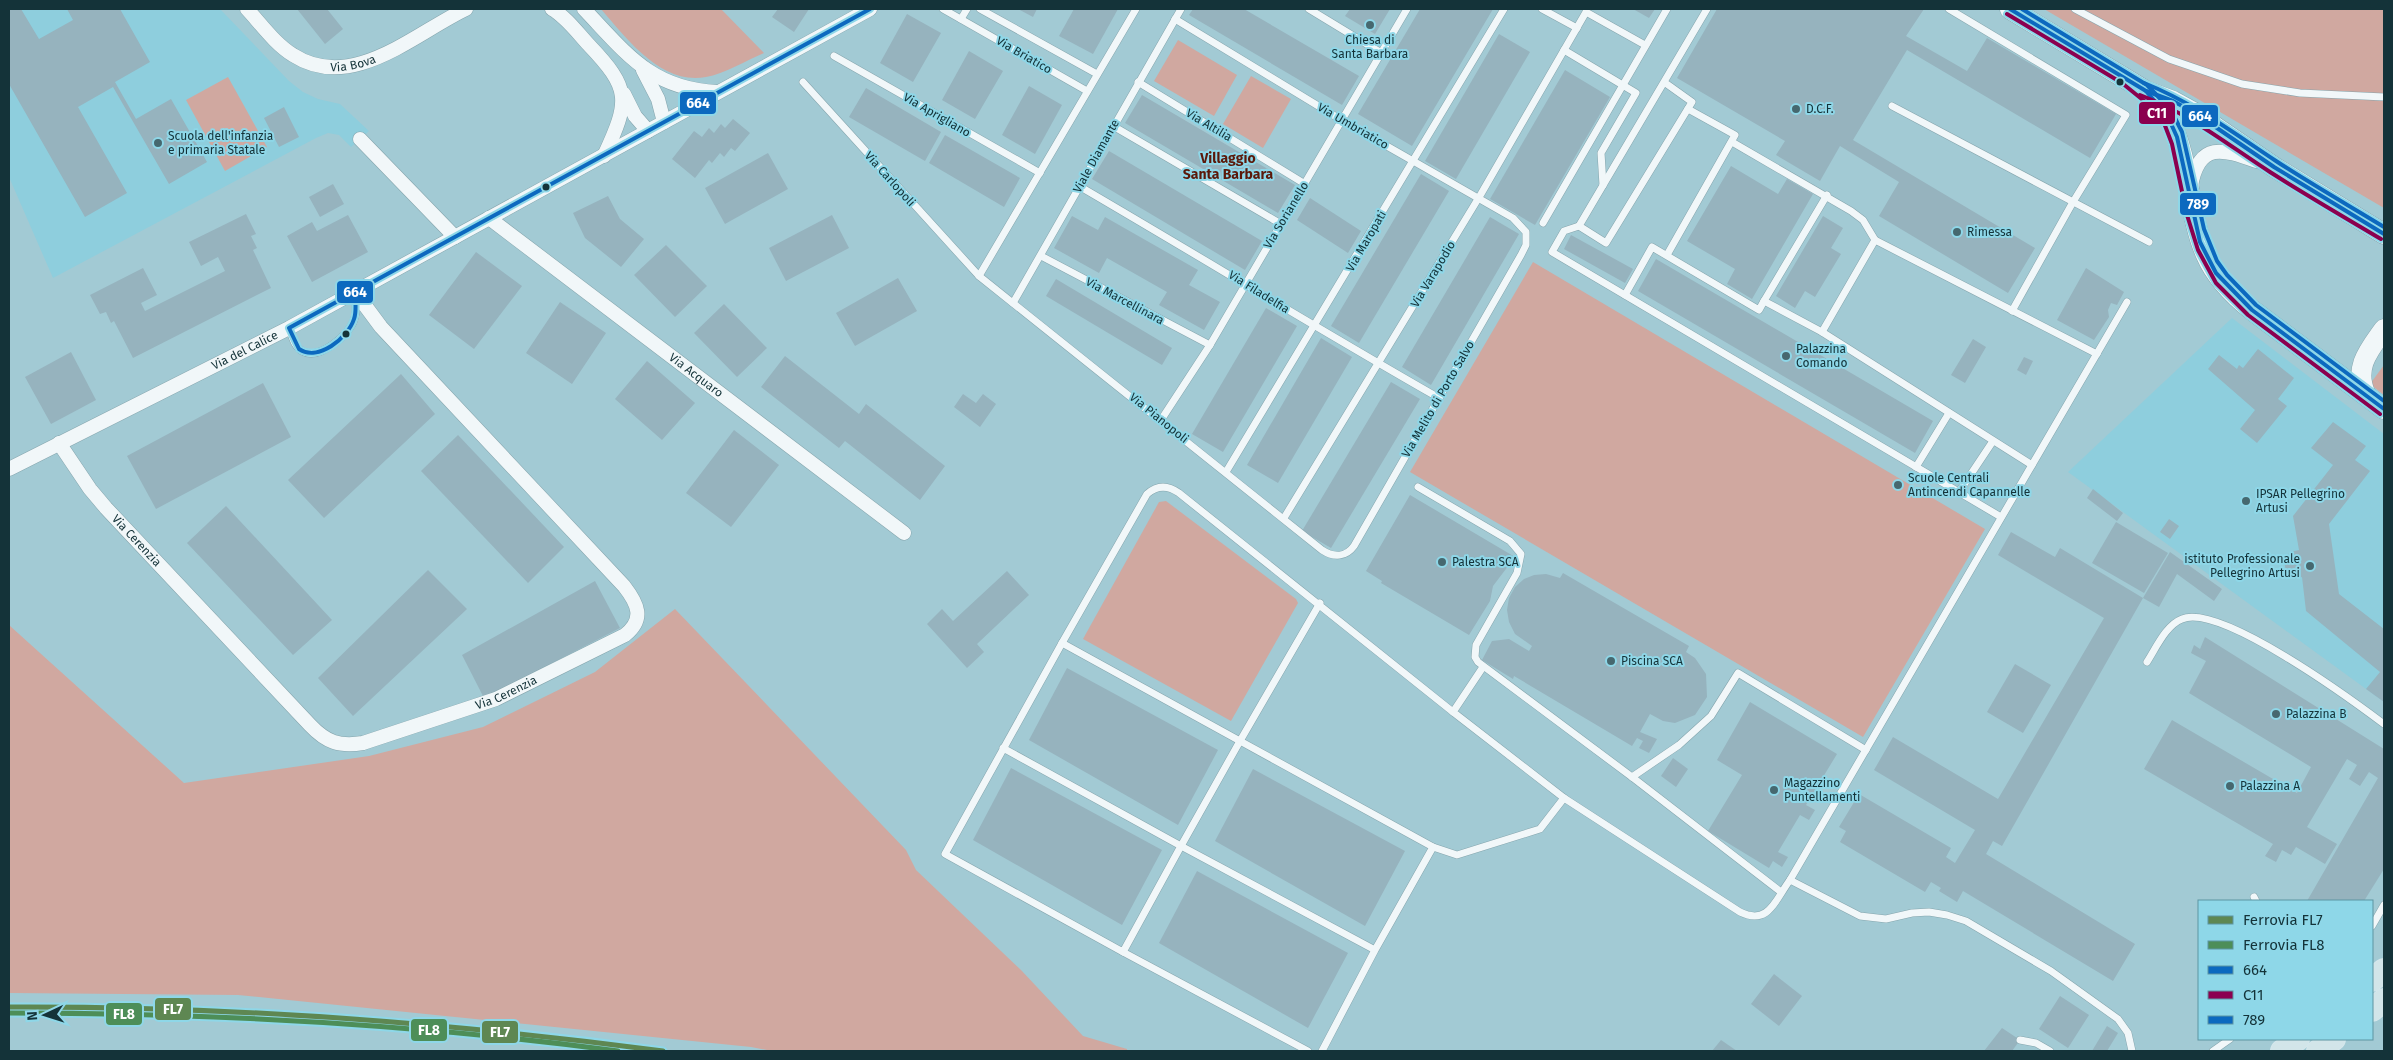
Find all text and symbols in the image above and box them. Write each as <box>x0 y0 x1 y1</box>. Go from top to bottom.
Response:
marker: Chiesa di Santa Barbara <box>1364 19 1376 31</box>
street label: Via Briatico <box>994 33 1054 77</box>
place label: Chiesa di Santa Barbara <box>1332 33 1408 61</box>
street label: Via Bova <box>330 52 378 74</box>
unlabelled marker <box>2115 77 2125 87</box>
street label: Via Aprigliano <box>901 90 973 140</box>
line badge: 664 <box>679 91 717 115</box>
text: 664 <box>686 95 710 112</box>
street label: Via Umbriatico <box>1315 100 1391 152</box>
line badge: C11 <box>2138 101 2176 125</box>
place label: D.C.F. <box>1806 102 1834 116</box>
marker: D.C.F. <box>1790 103 1802 115</box>
line badge: 664 <box>2181 104 2219 128</box>
text: C11 <box>2147 105 2167 122</box>
street label: Via Altilia <box>1183 106 1235 144</box>
text: 664 <box>2188 108 2212 125</box>
street label: Viale Diamante <box>1070 117 1122 195</box>
place label: Scuola dell'infanzia e primaria Statale <box>168 129 273 157</box>
marker: Scuola dell'infanzia e primaria Statale <box>152 137 164 149</box>
street label: Via Carlopoli <box>862 149 918 209</box>
district label: Villaggio Santa Barbara <box>1183 150 1274 183</box>
street label: Via Sorianello <box>1261 179 1311 251</box>
unlabelled marker <box>541 182 551 192</box>
line badge: 789 <box>2179 192 2217 216</box>
text: 789 <box>2187 196 2209 213</box>
street label: Via Maropati <box>1343 208 1389 274</box>
place label: Rimessa <box>1967 225 2012 239</box>
marker: Rimessa <box>1951 226 1963 238</box>
street label: Via Varapodio <box>1408 238 1458 310</box>
street label: Via Filadelfia <box>1226 268 1292 316</box>
street label: Via Marcellinara <box>1083 274 1167 328</box>
line badge: 664 <box>336 280 374 304</box>
text: 664 <box>343 284 367 301</box>
street label: Via del Calice <box>209 328 280 373</box>
unlabelled marker <box>341 329 351 339</box>
street label: Via Melito di Porto Salvo <box>1399 338 1477 460</box>
place label: Palazzina Comando <box>1796 342 1848 370</box>
street label: Via Acquaro <box>666 350 726 400</box>
marker: Palazzina Comando <box>1780 350 1792 362</box>
street label: Via Pianopoli <box>1127 390 1191 446</box>
place label: Scuole Centrali Antincendi Capannelle <box>1908 471 2030 499</box>
marker: Scuole Centrali Antincendi Capannelle <box>1892 479 1904 491</box>
place label: IPSAR Pellegrino Artusi <box>2256 487 2345 515</box>
marker: IPSAR Pellegrino Artusi <box>2240 495 2252 507</box>
street label: Via Cerenzia <box>109 512 164 569</box>
place label: istituto Professionale Pellegrino Artusi <box>2184 552 2300 580</box>
place label: Palestra SCA <box>1452 555 1519 569</box>
marker: Palestra SCA <box>1436 556 1448 568</box>
marker: istituto Professionale Pellegrino Artusi <box>2304 560 2316 572</box>
place label: Piscina SCA <box>1621 654 1683 668</box>
marker: Piscina SCA <box>1605 655 1617 667</box>
street label: Via Cerenzia <box>474 673 539 712</box>
place label: Palazzina B <box>2286 707 2347 721</box>
marker: Palazzina B <box>2270 708 2282 720</box>
place label: Magazzino Puntellamenti <box>1784 776 1860 804</box>
place label: Palazzina A <box>2240 779 2300 793</box>
marker: Palazzina A <box>2224 780 2236 792</box>
marker: Magazzino Puntellamenti <box>1768 784 1780 796</box>
legend <box>2198 900 2373 1040</box>
text: Ferrovia FL7 <box>2243 911 2323 929</box>
text: Ferrovia FL8 <box>2243 936 2325 954</box>
text: 664 <box>2243 961 2267 979</box>
text: C11 <box>2243 986 2263 1004</box>
north arrow <box>20 990 70 1040</box>
line badge: FL7 <box>154 997 192 1021</box>
text: FL7 <box>163 1001 183 1018</box>
line badge: FL8 <box>105 1002 143 1026</box>
text: FL8 <box>113 1006 135 1023</box>
text: N <box>24 1011 41 1021</box>
text: 789 <box>2243 1011 2265 1029</box>
line badge: FL8 <box>410 1018 448 1042</box>
line badge: FL7 <box>481 1020 519 1044</box>
text: FL8 <box>418 1022 440 1039</box>
text: FL7 <box>490 1024 510 1041</box>

